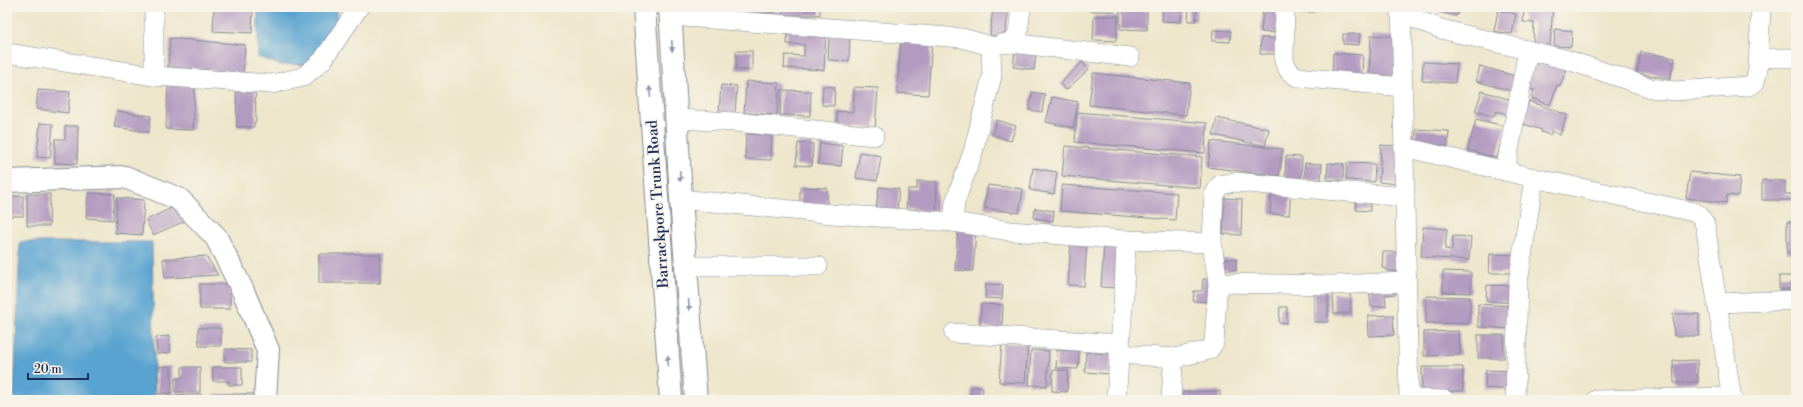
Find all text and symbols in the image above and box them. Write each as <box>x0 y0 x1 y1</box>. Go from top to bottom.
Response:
one-way arrow <box>669 40 676 52</box>
one-way arrow <box>646 86 653 98</box>
street label: Barrackpore Trunk Road <box>643 119 673 290</box>
one-way arrow <box>676 170 683 182</box>
one-way arrow <box>686 299 693 311</box>
scale bar <box>28 355 88 381</box>
one-way arrow <box>665 355 672 367</box>
text: 20 m <box>34 362 62 377</box>

